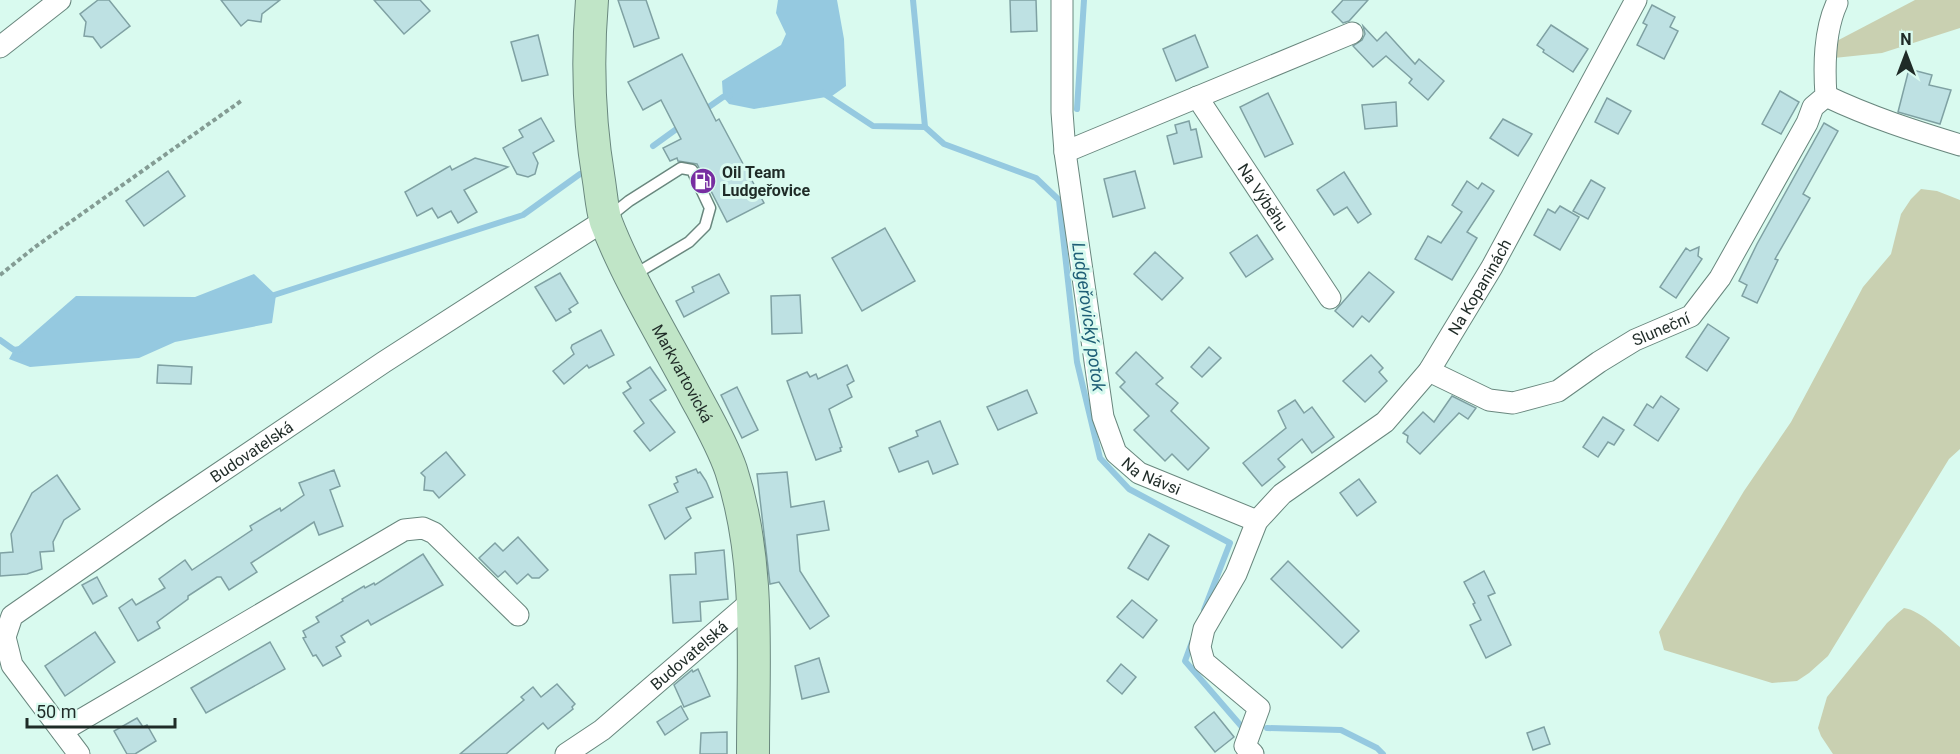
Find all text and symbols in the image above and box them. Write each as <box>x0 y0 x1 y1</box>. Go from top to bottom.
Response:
north arrow <box>1876 24 1936 84</box>
text: N <box>1900 30 1912 49</box>
street label: Na Výběhu <box>1234 160 1292 234</box>
place label: Oil Team Ludgeřovice <box>722 163 810 200</box>
fuel station icon: Oil Team Ludgeřovice <box>688 166 718 196</box>
street label: Na Kopaninách <box>1444 236 1515 338</box>
water label: Ludgeřovický potok <box>1068 241 1110 394</box>
street label: Sluneční <box>1629 308 1694 350</box>
street label: Markvartovická <box>648 321 717 426</box>
street label: Budovatelská <box>206 417 297 486</box>
street label: Na Návsi <box>1118 453 1184 499</box>
street label: Budovatelská <box>646 617 731 694</box>
scale bar <box>27 691 176 729</box>
text: 50 m <box>36 701 76 722</box>

